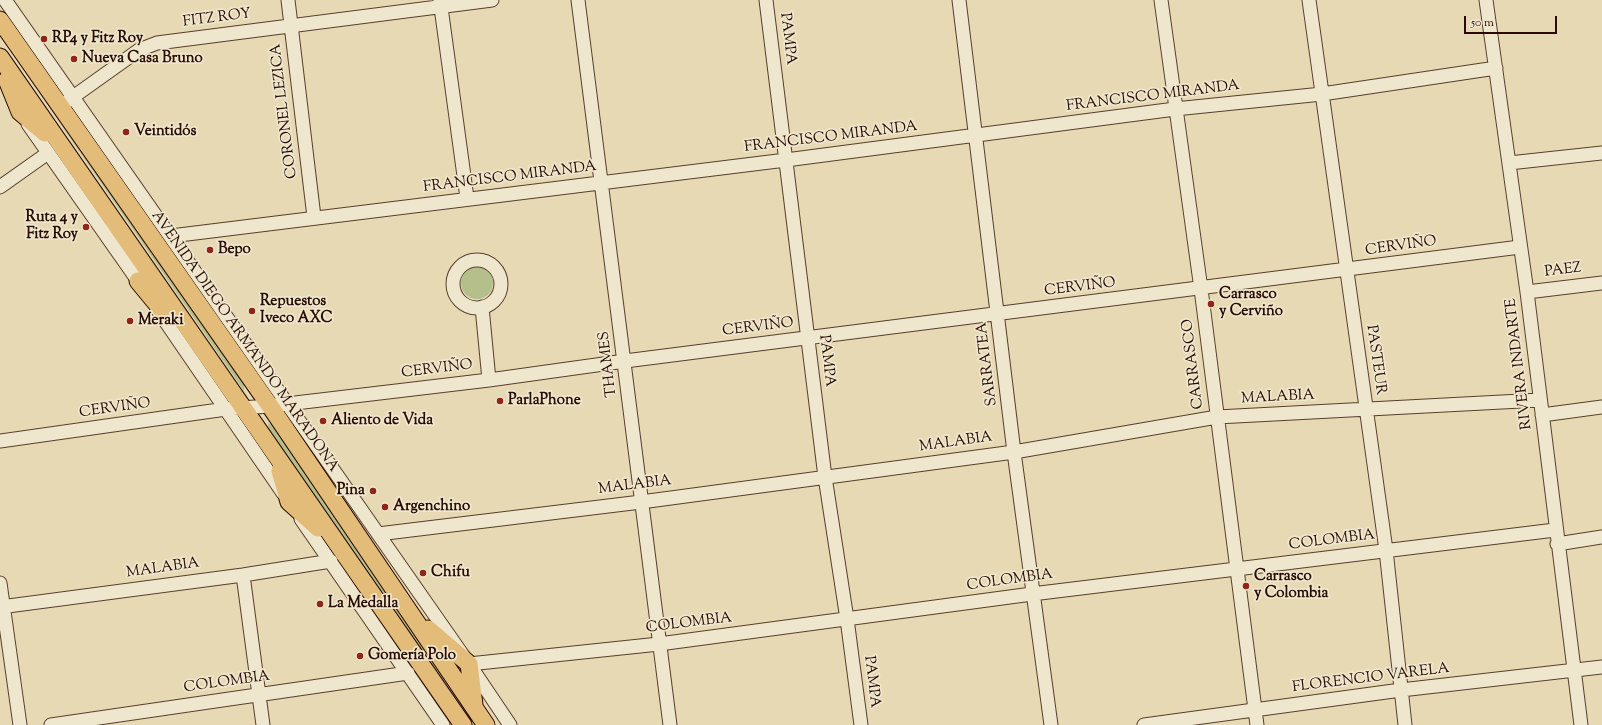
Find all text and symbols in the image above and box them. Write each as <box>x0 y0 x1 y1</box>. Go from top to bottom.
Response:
street label: FITZ ROY <box>182 6 252 32</box>
scale bar <box>1466 8 1559 34</box>
street label: PAMPA <box>775 12 799 66</box>
text: 50 m <box>1471 14 1494 32</box>
place label: RP4 y Fitz Roy <box>52 30 143 48</box>
marker: RP4 y Fitz Roy <box>39 34 49 44</box>
street label: CORONEL LEZICA <box>268 42 302 180</box>
place label: Nueva Casa Bruno <box>82 50 203 68</box>
marker: Nueva Casa Bruno <box>69 54 79 64</box>
street label: FRANCISCO MIRANDA <box>1065 77 1241 117</box>
street label: FRANCISCO MIRANDA <box>743 118 919 158</box>
place label: Veintidós <box>134 123 196 141</box>
marker: Veintidós <box>121 127 131 137</box>
street label: FRANCISCO MIRANDA <box>422 158 598 198</box>
street label: AVENIDA DIEGO ARMANDO MARADONA <box>146 208 342 476</box>
place label: Ruta 4 y Fitz Roy <box>26 209 78 244</box>
marker: Ruta 4 y Fitz Roy <box>81 222 91 232</box>
street label: CERVIÑO <box>1364 233 1438 261</box>
place label: Bepo <box>218 241 251 259</box>
marker: Bepo <box>205 245 215 255</box>
street label: PAEZ <box>1544 260 1582 282</box>
street label: CERVIÑO <box>1043 275 1117 301</box>
place label: Carrasco y Cerviño <box>1219 286 1283 321</box>
place label: Repuestos Iveco AXC <box>260 293 333 328</box>
street label: RIVERA INDARTE <box>1503 297 1537 431</box>
marker: Carrasco y Cerviño <box>1206 299 1216 309</box>
marker: Repuestos Iveco AXC <box>247 306 257 316</box>
place label: Meraki <box>138 312 184 330</box>
street label: CERVIÑO <box>721 315 795 341</box>
marker: Meraki <box>125 316 135 326</box>
street label: CARRASCO <box>1180 318 1208 410</box>
street label: SARRATEA <box>974 321 1002 407</box>
street label: PASTEUR <box>1361 324 1389 396</box>
street label: THAMES <box>596 330 622 398</box>
street label: PAMPA <box>814 334 838 388</box>
street label: CERVIÑO <box>400 357 474 383</box>
street label: MALABIA <box>1241 387 1315 409</box>
place label: ParlaPhone <box>508 392 581 410</box>
street label: CERVIÑO <box>78 395 152 423</box>
marker: ParlaPhone <box>495 396 505 406</box>
place label: Aliento de Vida <box>331 412 433 430</box>
marker: Aliento de Vida <box>318 416 328 426</box>
street label: MALABIA <box>918 429 994 457</box>
street label: MALABIA <box>597 473 673 499</box>
place label: Pina <box>337 482 365 500</box>
marker: Pina <box>368 486 378 496</box>
place label: Argenchino <box>393 498 470 516</box>
marker: Argenchino <box>380 502 390 512</box>
street label: COLOMBIA <box>1288 527 1376 555</box>
street label: MALABIA <box>125 555 201 583</box>
place label: Chifu <box>431 564 470 582</box>
street label: COLOMBIA <box>966 566 1054 596</box>
marker: Chifu <box>418 568 428 578</box>
place label: Carrasco y Colombia <box>1254 568 1328 603</box>
marker: Carrasco y Colombia <box>1241 581 1251 591</box>
place label: La Medalla <box>328 595 398 613</box>
marker: La Medalla <box>315 599 325 609</box>
street label: COLOMBIA <box>645 610 733 638</box>
place label: Gomería Polo <box>368 647 456 665</box>
marker: Gomería Polo <box>355 651 365 661</box>
street label: PAMPA <box>859 655 883 709</box>
street label: FLORENCIO VARELA <box>1291 660 1451 698</box>
street label: COLOMBIA <box>183 668 271 698</box>

